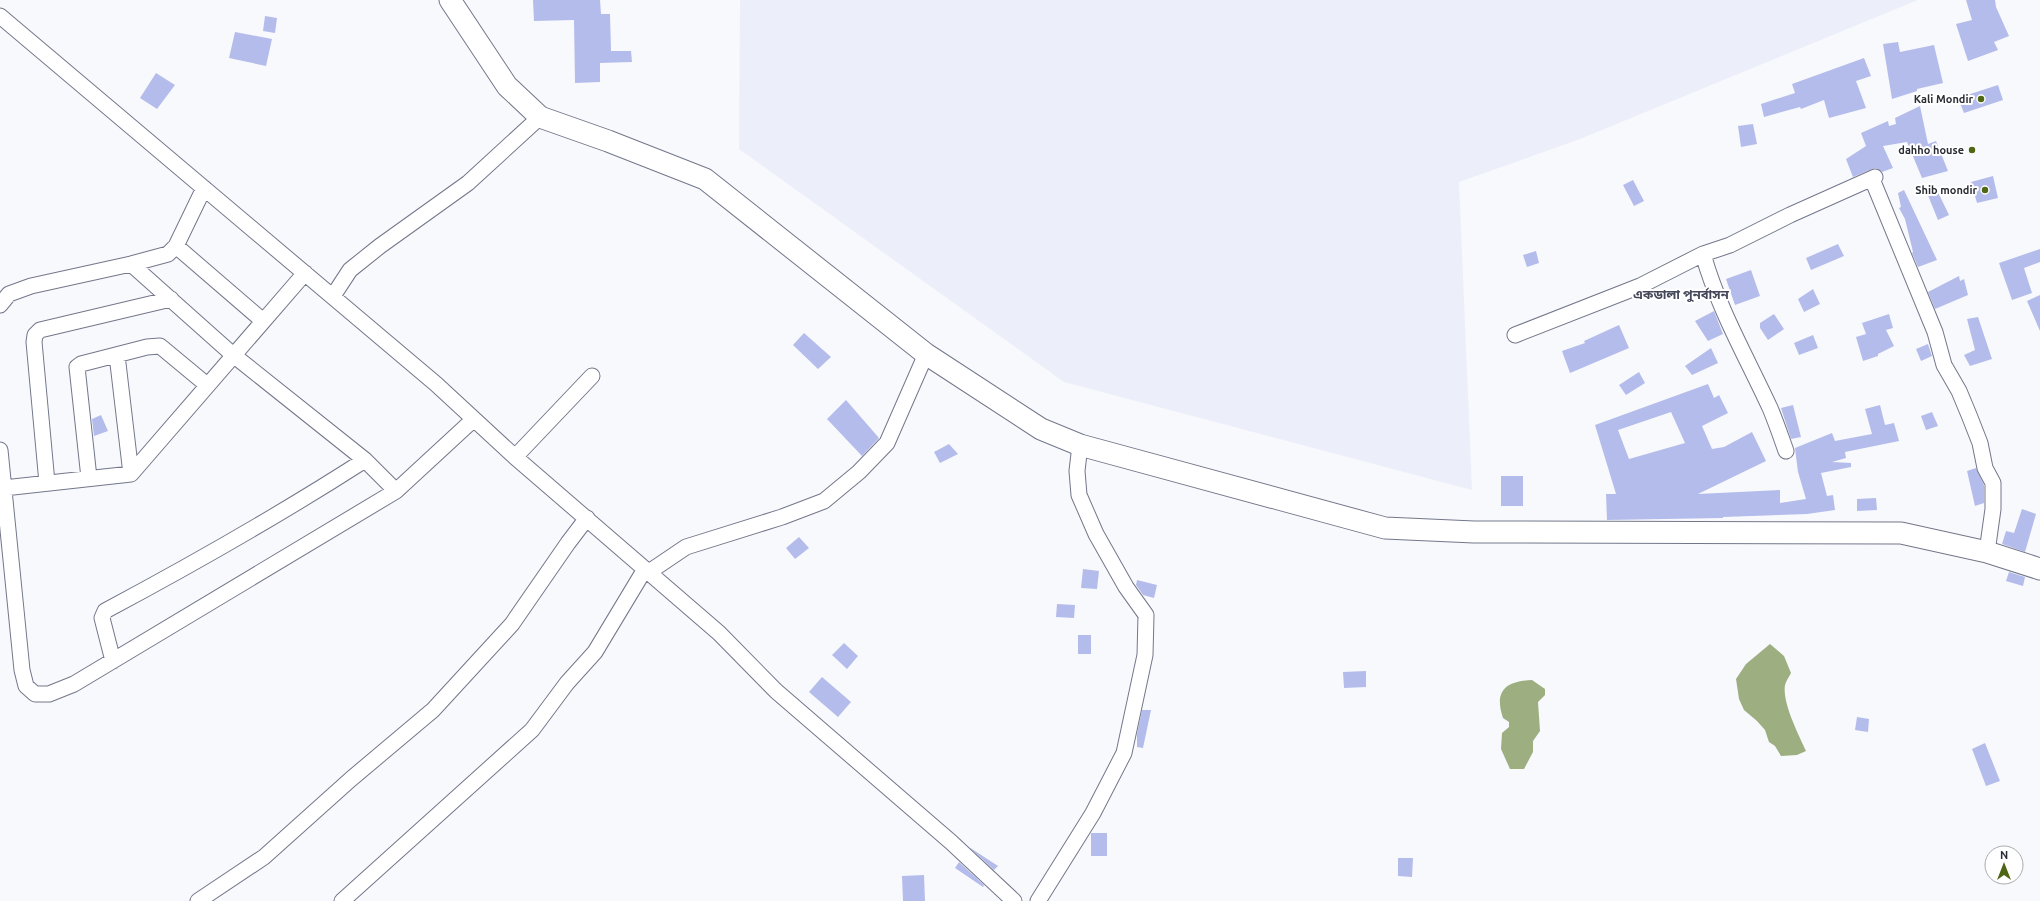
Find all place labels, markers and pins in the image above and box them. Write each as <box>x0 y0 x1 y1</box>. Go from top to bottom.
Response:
place label: Kali Mondir <box>1914 93 1973 105</box>
marker: Kali Mondir <box>1976 94 1986 104</box>
place label: dahho house <box>1898 144 1964 156</box>
marker: dahho house <box>1967 145 1977 155</box>
place label: Shib mondir <box>1915 184 1977 196</box>
marker: Shib mondir <box>1980 185 1990 195</box>

